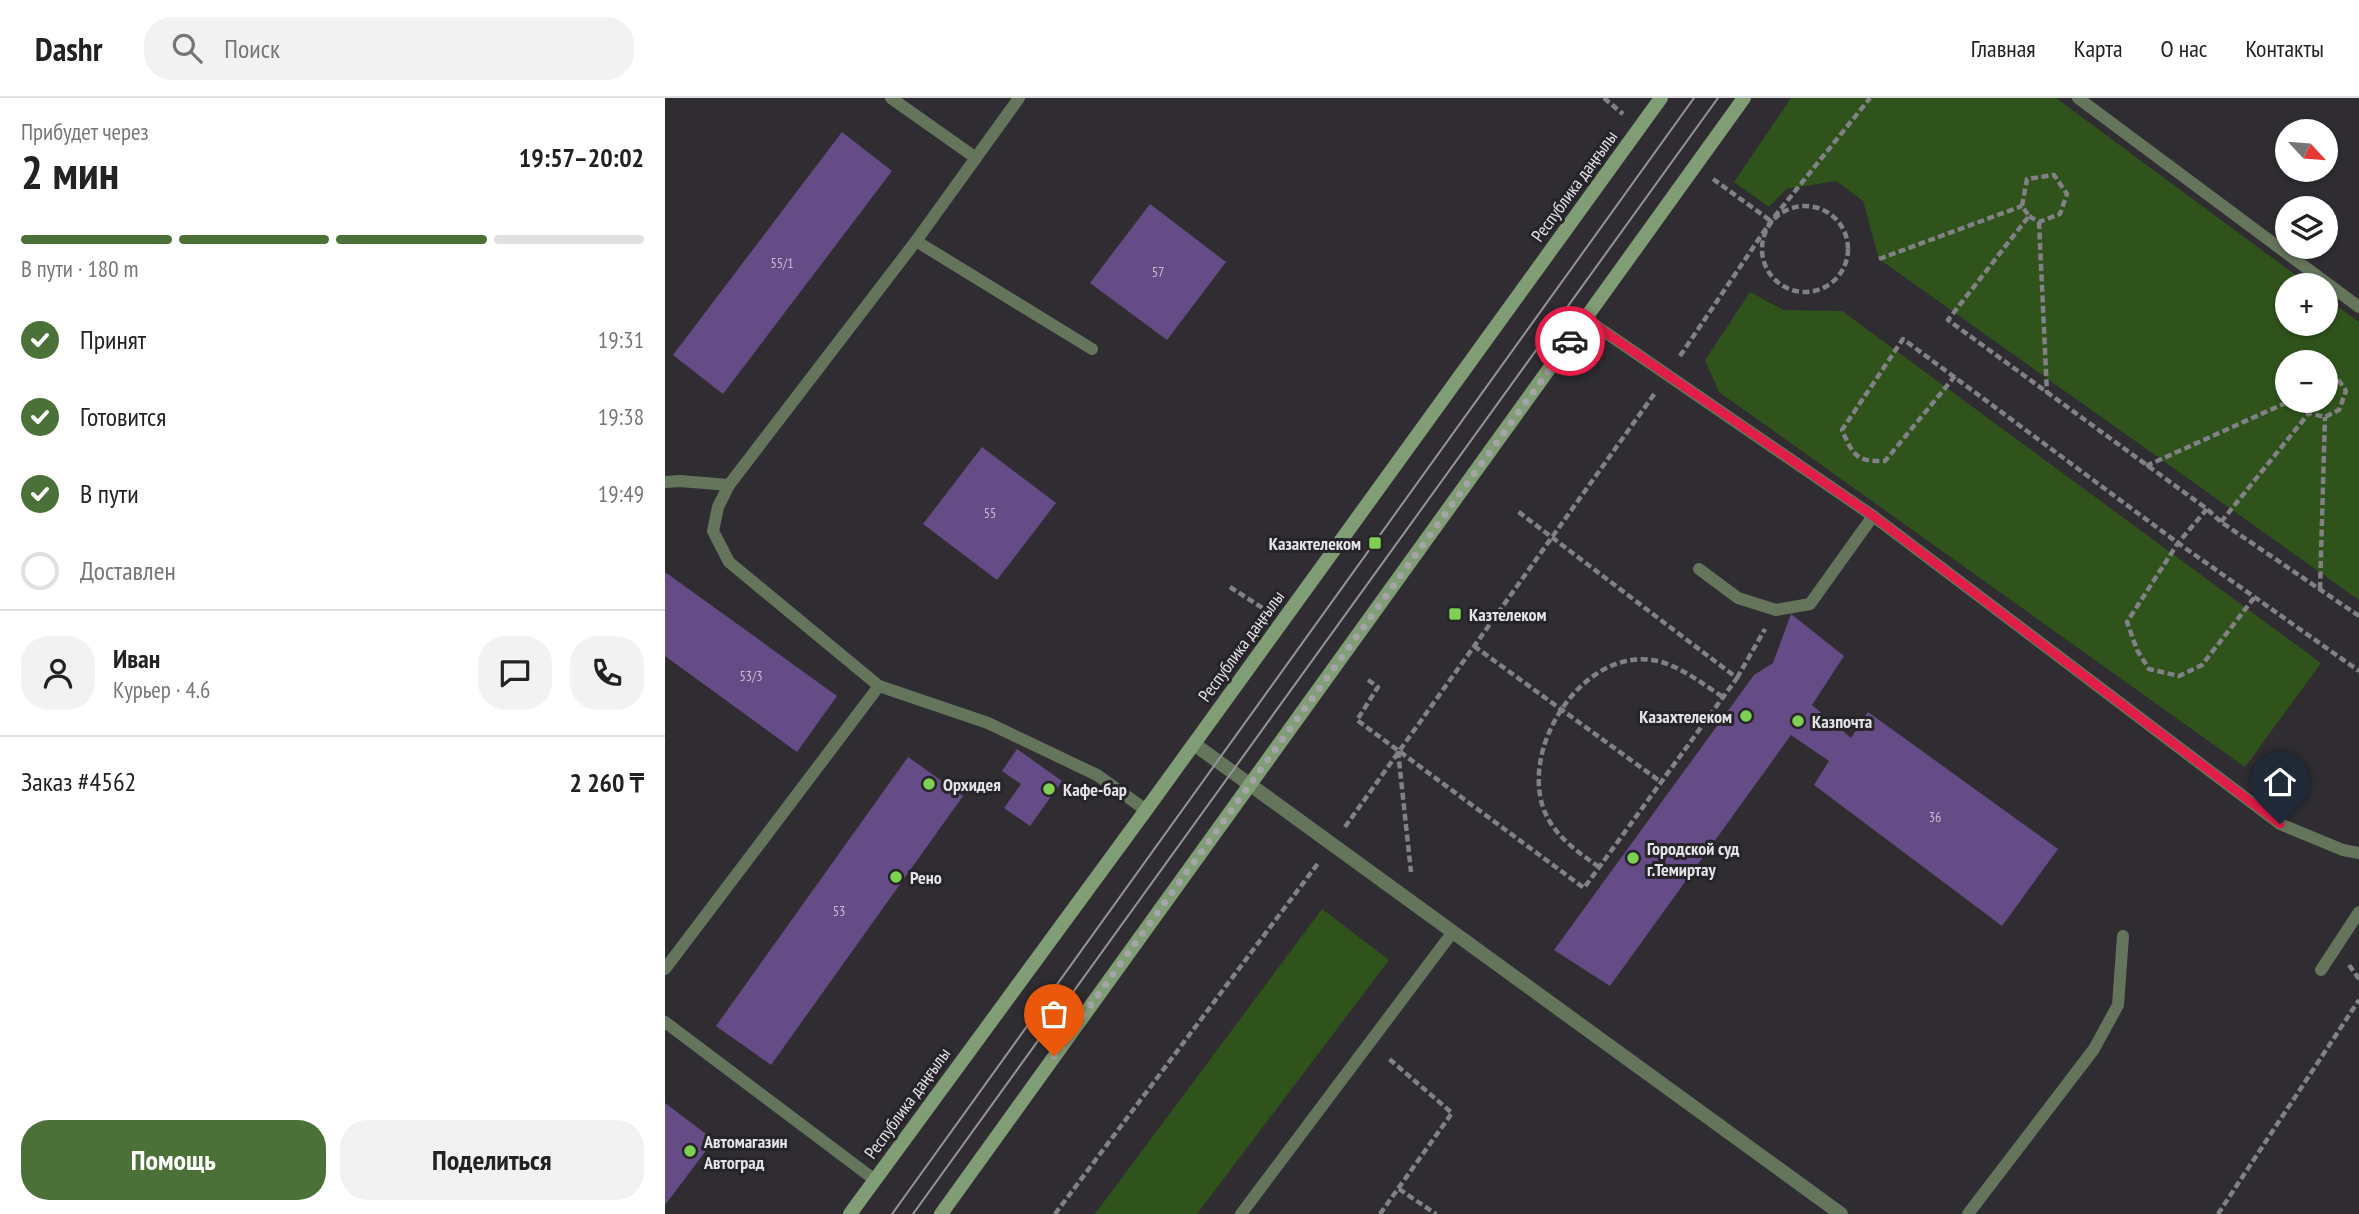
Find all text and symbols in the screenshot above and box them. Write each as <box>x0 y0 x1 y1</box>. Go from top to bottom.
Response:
search box <box>144 17 634 80</box>
text: Dashr <box>35 27 102 70</box>
icon: search <box>168 29 206 67</box>
text: Поиск <box>224 32 280 65</box>
text: Главная <box>1971 33 2036 64</box>
text: Карта <box>2074 33 2123 64</box>
text: О нас <box>2161 33 2207 64</box>
text: Контакты <box>2245 33 2324 64</box>
text: Прибудет через <box>21 117 149 146</box>
north arrow <box>2275 119 2338 182</box>
map controls <box>2275 119 2338 413</box>
street label: Республика даңғылы <box>1526 126 1622 246</box>
text: 19:57–20:02 <box>519 141 644 174</box>
text: 2 мин <box>21 142 119 202</box>
button: layers <box>2275 196 2338 259</box>
text: В пути · 180 m <box>21 254 138 283</box>
house number: 55/1 <box>770 254 794 272</box>
house number: 57 <box>1152 263 1164 281</box>
button: + <box>2275 273 2338 336</box>
courier <box>1535 306 1605 376</box>
icon: check <box>21 321 59 359</box>
icon: car <box>1551 322 1589 360</box>
text: Принят <box>80 323 146 356</box>
text: 19:31 <box>598 325 644 354</box>
button: − <box>2275 350 2338 413</box>
icon: check <box>21 398 59 436</box>
text: Готовится <box>80 400 166 433</box>
text: 19:38 <box>598 402 644 431</box>
icon: check <box>21 475 59 513</box>
text: В пути <box>80 477 139 510</box>
text: 19:49 <box>598 479 644 508</box>
house number: 55 <box>984 504 996 522</box>
place label: Казактелеком <box>1269 532 1361 555</box>
marker: Казактелеком <box>1367 535 1383 551</box>
text: Доставлен <box>80 554 176 587</box>
street label: Республика даңғылы <box>1193 586 1289 706</box>
place label: Казтелеком <box>1469 603 1547 626</box>
marker: Казтелеком <box>1447 606 1463 622</box>
button: person <box>21 636 95 710</box>
button: chat <box>478 636 552 710</box>
button: phone <box>570 636 644 710</box>
text: Иван <box>113 642 160 675</box>
house number: 53/3 <box>739 667 763 685</box>
text: Курьер · 4.6 <box>113 675 210 704</box>
place label: Казахтелеком <box>1639 705 1732 728</box>
marker: Казахтелеком <box>1738 708 1754 724</box>
place label: Казпочта <box>1812 710 1872 733</box>
marker: Казпочта <box>1790 713 1806 729</box>
pin <box>2250 752 2310 824</box>
icon: home <box>2261 763 2299 801</box>
text: Заказ #4562 <box>21 765 136 798</box>
text: 2 260 ₸ <box>569 766 644 799</box>
place label: Орхидея <box>943 773 1001 796</box>
marker: Орхидея <box>921 776 937 792</box>
place label: Кафе-бар <box>1063 778 1127 801</box>
marker: Кафе-бар <box>1041 781 1057 797</box>
house number: 36 <box>1929 808 1941 826</box>
place label: Городской суд г.Темиртау <box>1647 837 1740 881</box>
marker: Городской суд г.Темиртау <box>1625 850 1641 866</box>
place label: Рено <box>910 866 942 889</box>
marker: Рено <box>888 869 904 885</box>
house number: 53 <box>833 902 845 920</box>
pin <box>1024 984 1084 1056</box>
icon: bag <box>1035 995 1073 1033</box>
street label: Республика даңғылы <box>859 1043 955 1163</box>
button: Помощь <box>21 1120 326 1200</box>
button: Поделиться <box>340 1120 644 1200</box>
place label: Автомагазин Автоград <box>703 1130 788 1174</box>
marker: Автомагазин Автоград <box>682 1143 698 1159</box>

